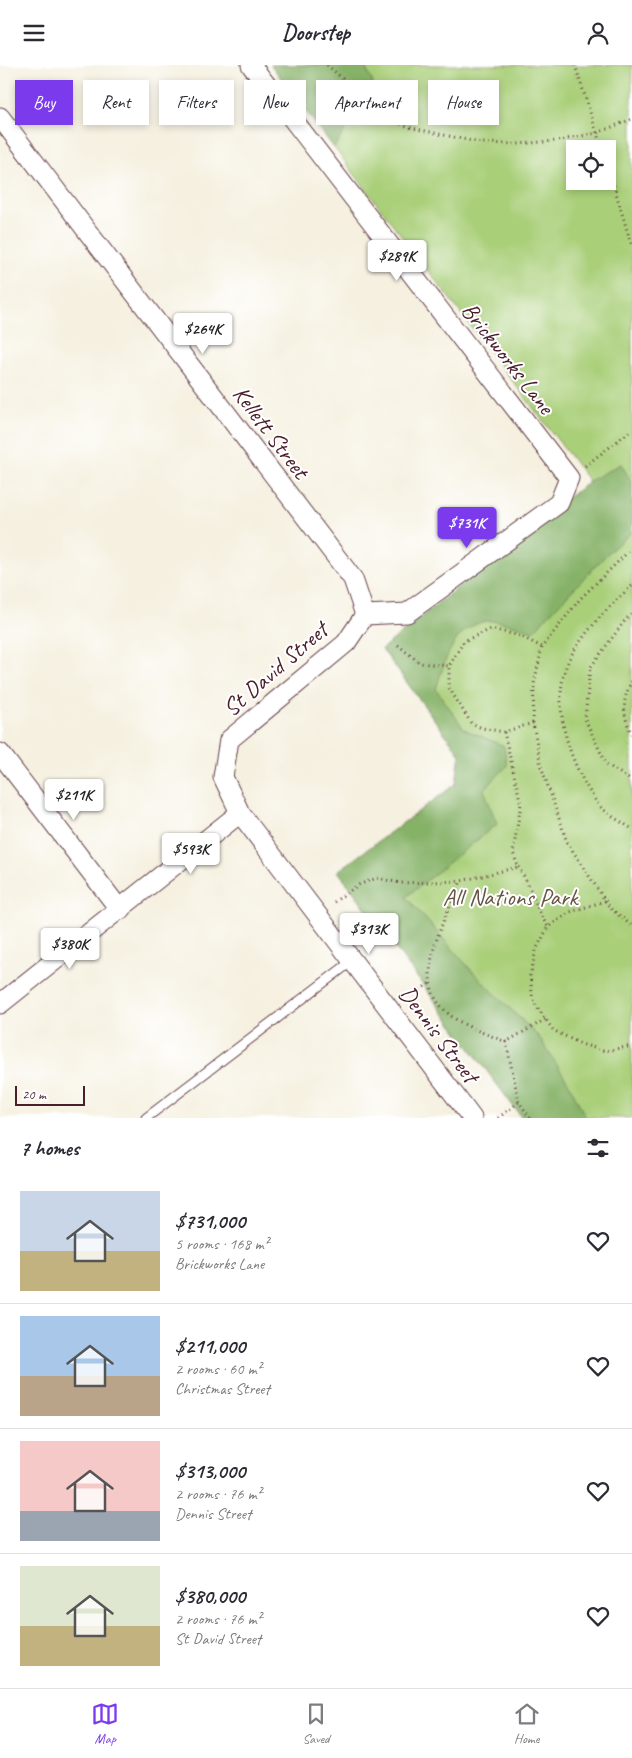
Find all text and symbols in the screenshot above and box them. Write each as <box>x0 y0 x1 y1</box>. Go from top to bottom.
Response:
icon: menu <box>20 19 48 47</box>
text: Doorstep <box>282 19 350 47</box>
icon: person <box>584 19 612 47</box>
chip: Buy <box>15 80 73 125</box>
chip: Rent <box>83 80 149 125</box>
chip: Filters <box>159 80 234 125</box>
chip: New <box>244 80 306 125</box>
chip: Apartment <box>316 80 418 125</box>
chip: House <box>428 80 499 125</box>
map controls <box>566 140 616 190</box>
button: locate <box>566 140 616 190</box>
pin: $289K <box>362 239 432 282</box>
text: $289K <box>379 246 415 266</box>
street label: Brickworks Lane <box>455 296 562 422</box>
pin: $264K <box>168 313 238 355</box>
text: $264K <box>184 319 222 339</box>
street label: Kellett Street <box>226 380 317 486</box>
pin: $731K <box>432 507 502 549</box>
text: $731K <box>449 513 485 533</box>
street label: St David Street <box>216 613 336 723</box>
pin: $211K <box>39 779 109 821</box>
text: $211K <box>56 785 92 805</box>
pin: $593K <box>156 833 226 875</box>
text: $593K <box>173 839 209 859</box>
park label: All Nations Park <box>443 882 580 912</box>
pin: $313K <box>334 913 404 955</box>
text: $313K <box>351 919 387 939</box>
pin: $380K <box>35 927 105 970</box>
text: $380K <box>52 934 88 954</box>
street label: Dennis Street <box>393 979 487 1091</box>
scale bar <box>15 1083 85 1106</box>
text: 20 m <box>22 1086 46 1103</box>
icon: filters <box>584 1134 612 1162</box>
text: 7 homes <box>20 1135 79 1161</box>
text: $731,000 <box>175 1208 245 1234</box>
icon: home <box>60 1211 120 1271</box>
icon: heart <box>584 1227 612 1255</box>
text: 5 rooms · 168 m² <box>175 1234 269 1254</box>
text: Brickworks Lane <box>175 1254 264 1274</box>
text: $211,000 <box>175 1333 245 1359</box>
icon: home <box>60 1336 120 1396</box>
icon: heart <box>584 1352 612 1380</box>
text: 2 rooms · 60 m² <box>175 1359 261 1379</box>
text: Christmas Street <box>175 1379 270 1399</box>
text: $313,000 <box>175 1458 245 1484</box>
icon: home <box>60 1461 120 1521</box>
icon: heart <box>584 1477 612 1505</box>
text: 2 rooms · 76 m² <box>175 1484 261 1504</box>
text: Dennis Street <box>175 1504 251 1524</box>
text: $380,000 <box>175 1583 245 1609</box>
icon: home <box>60 1586 120 1646</box>
icon: heart <box>584 1602 612 1630</box>
text: 2 rooms · 76 m² <box>175 1609 261 1629</box>
text: St David Street <box>175 1629 261 1649</box>
tab: Map <box>91 1700 119 1747</box>
tab: Saved <box>302 1700 330 1747</box>
tab: Home <box>513 1700 541 1747</box>

